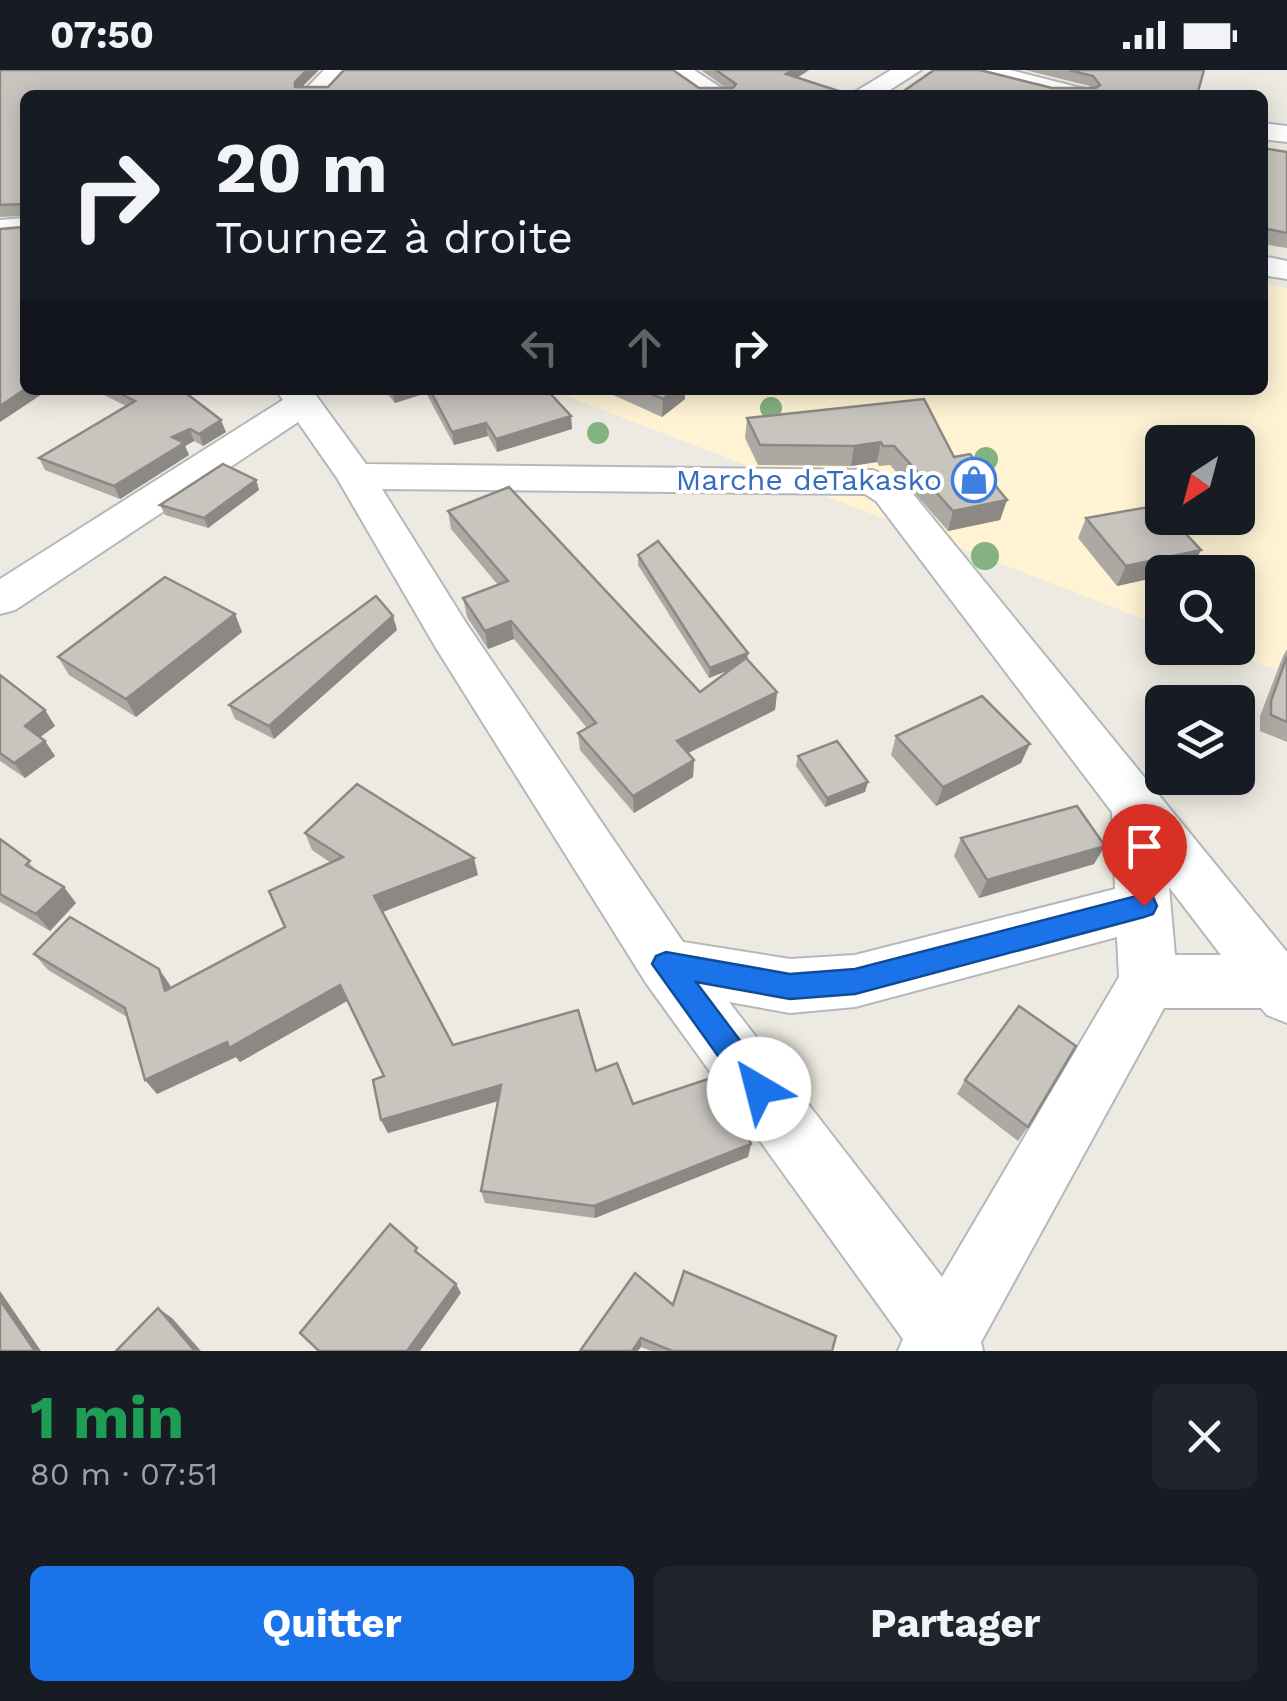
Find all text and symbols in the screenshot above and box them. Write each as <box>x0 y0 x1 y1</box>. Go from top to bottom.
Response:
text: 07:50 <box>50 13 154 57</box>
text: 20 m <box>215 127 388 209</box>
icon: right <box>50 130 180 260</box>
text: Tournez à droite <box>215 211 573 264</box>
icon: left <box>512 320 567 375</box>
icon: ahead <box>617 320 672 375</box>
icon: right <box>722 320 777 375</box>
north arrow <box>1145 425 1255 535</box>
map controls <box>1145 425 1255 795</box>
shop icon: Marche deTakasko <box>951 457 997 503</box>
place label: Marche deTakasko <box>676 462 942 497</box>
button: search <box>1145 555 1255 665</box>
button: layers <box>1145 685 1255 795</box>
pin <box>1102 804 1187 907</box>
icon: arrive <box>1117 819 1172 874</box>
position arrow <box>707 1037 811 1141</box>
text: 1 min <box>30 1382 184 1453</box>
button: close <box>1152 1384 1257 1489</box>
text: 80 m · 07:51 <box>30 1455 218 1493</box>
button: Quitter <box>30 1566 634 1681</box>
button: Partager <box>654 1566 1257 1681</box>

